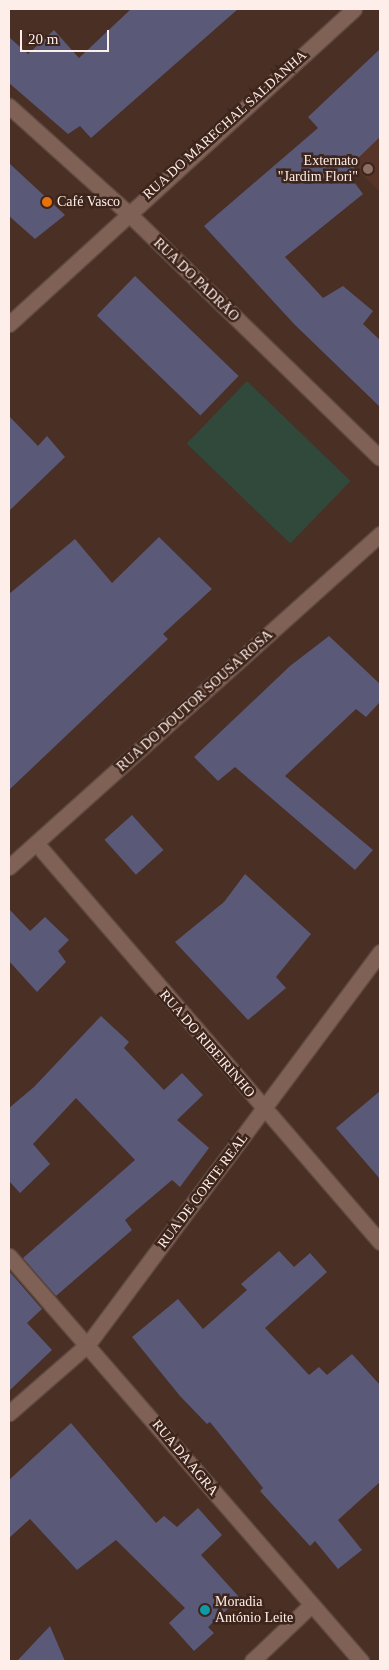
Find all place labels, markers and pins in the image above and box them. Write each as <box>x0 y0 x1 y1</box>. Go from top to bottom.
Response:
place label: Externato "Jardim Flori" <box>278 153 358 186</box>
marker: Externato "Jardim Flori" <box>362 163 374 175</box>
place label: Café Vasco <box>57 194 120 210</box>
marker: Café Vasco <box>41 196 53 208</box>
place label: Moradia António Leite <box>215 1594 293 1626</box>
marker: Moradia António Leite <box>199 1604 211 1616</box>

